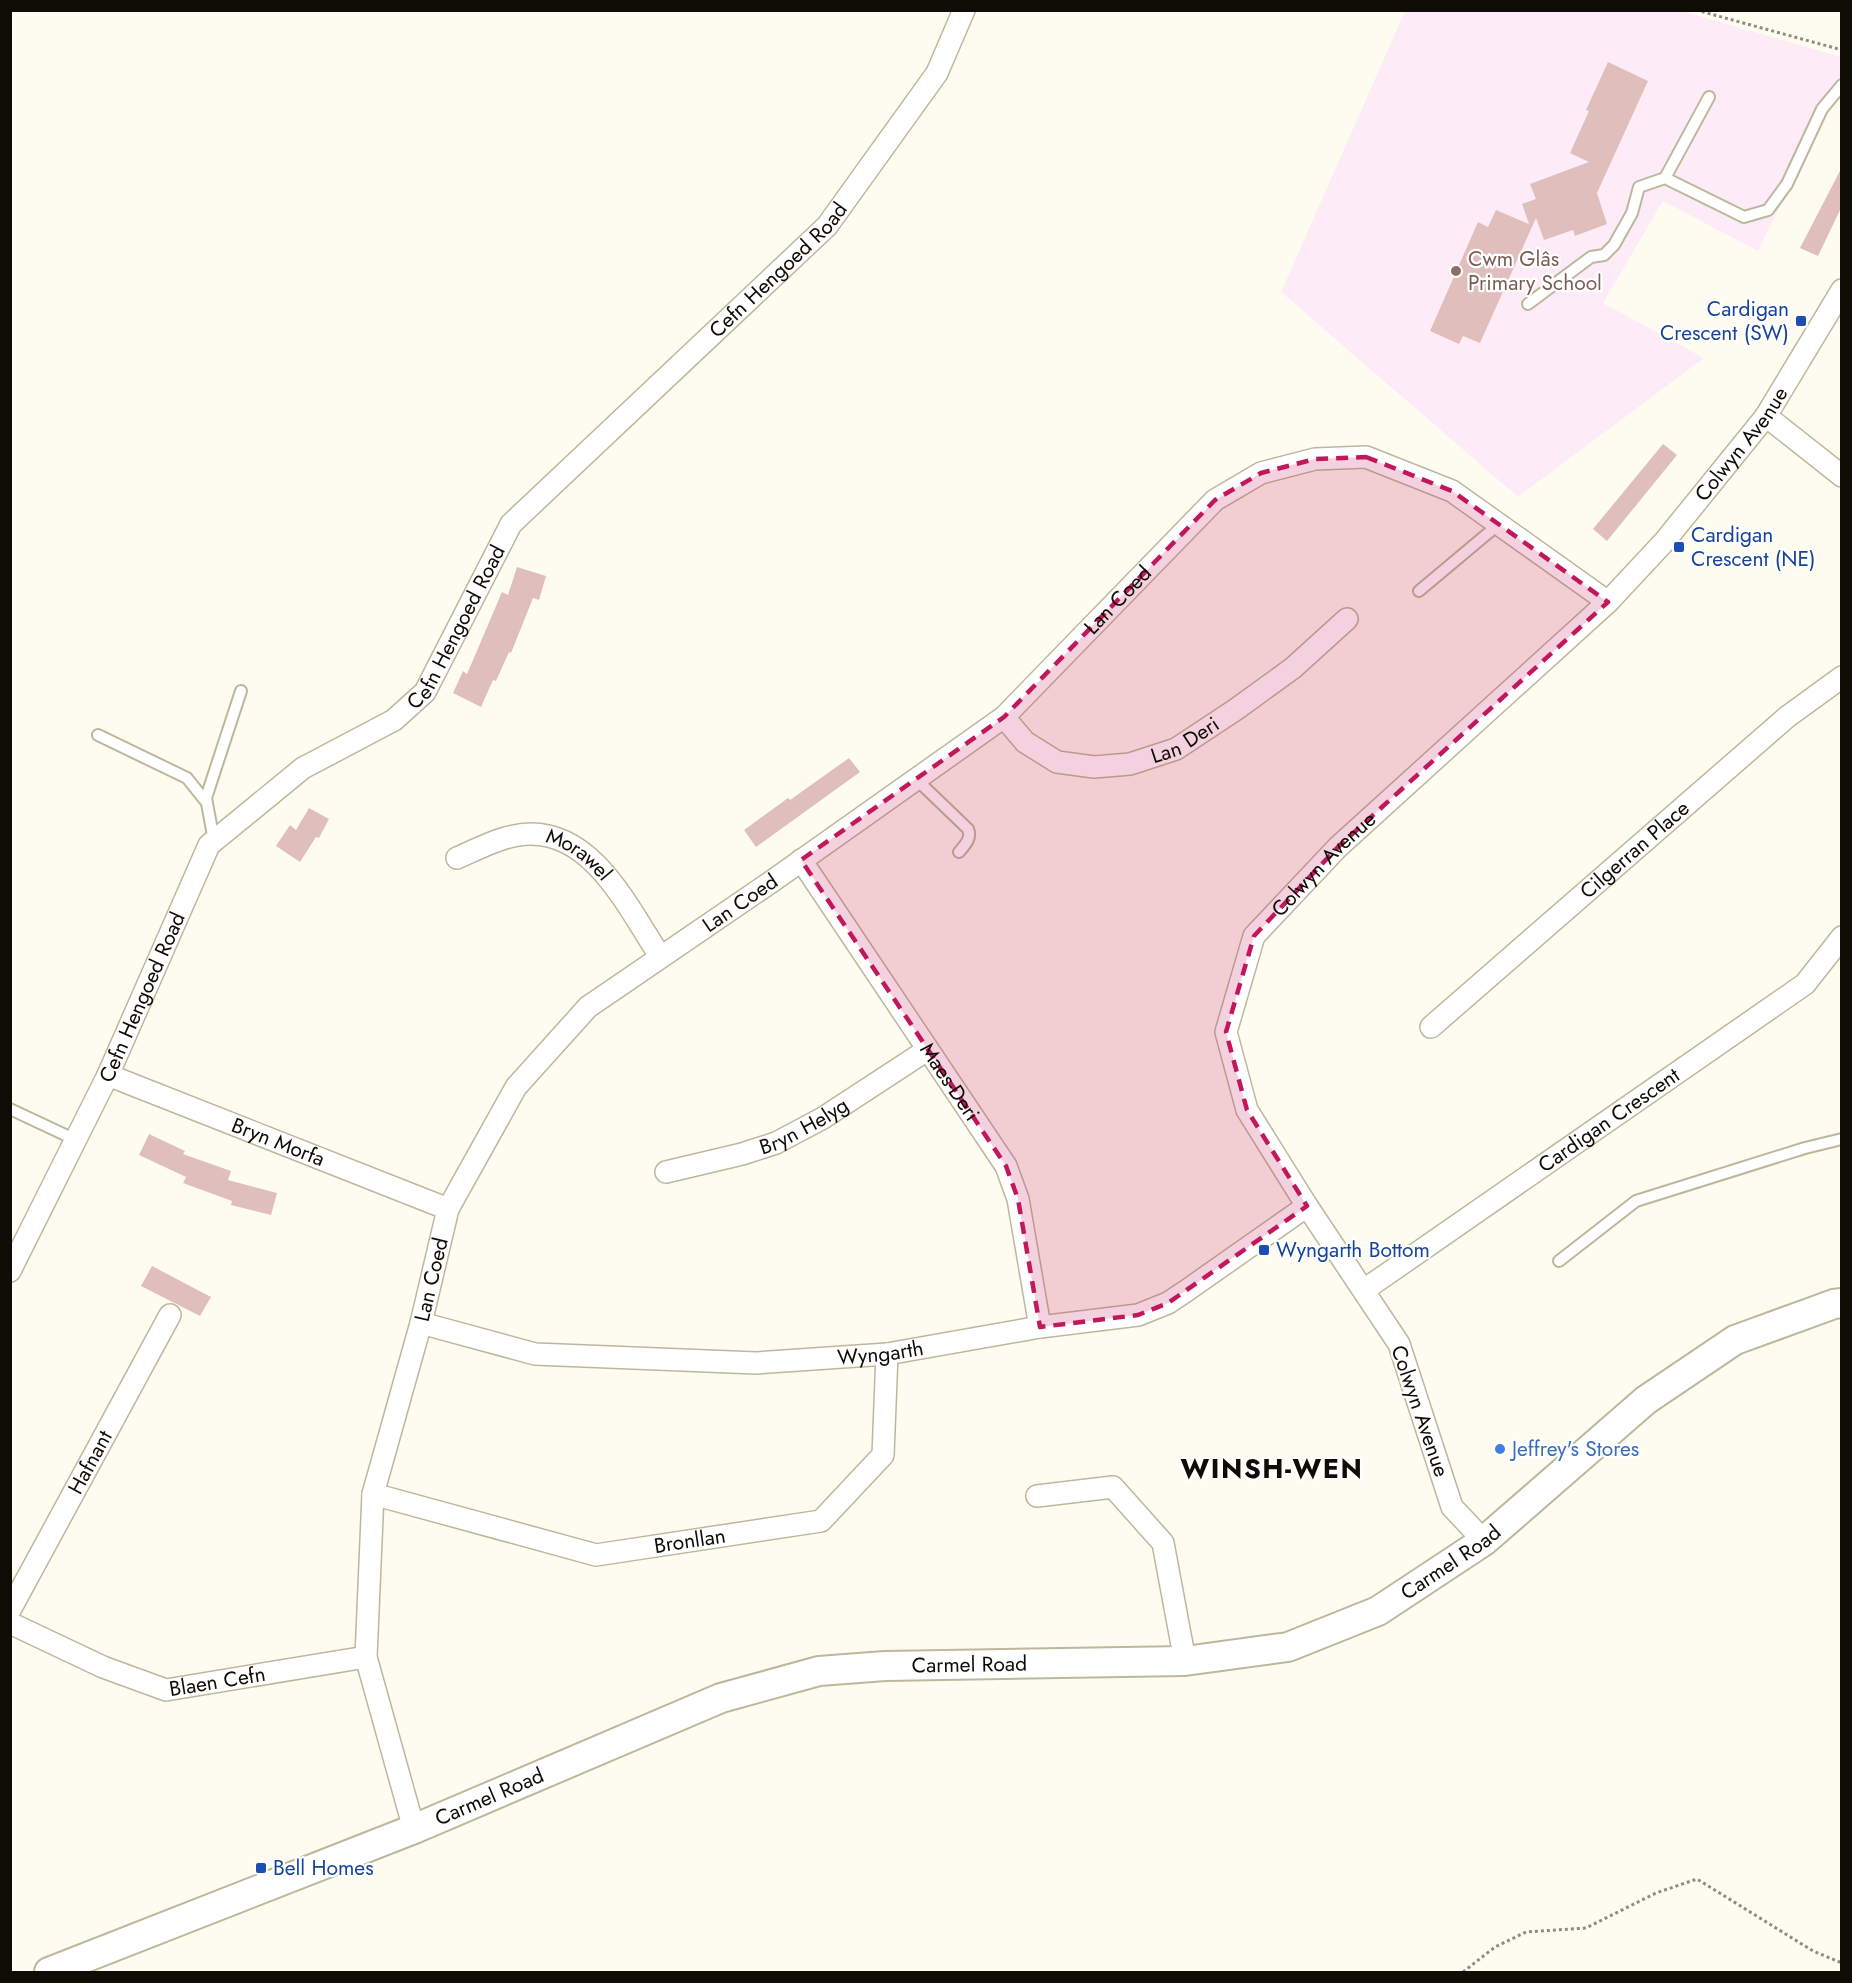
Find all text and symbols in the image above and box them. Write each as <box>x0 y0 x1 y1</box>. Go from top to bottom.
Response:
street label: Cefn Hengoed Road <box>702 196 854 345</box>
place label: Cwm Glâs Primary School <box>1468 244 1602 298</box>
marker: Cwm Glâs Primary School <box>1449 264 1463 278</box>
place label: Cardigan Crescent (SW) <box>1660 294 1789 348</box>
marker: Cardigan Crescent (SW) <box>1794 314 1808 328</box>
street label: Colwyn Avenue <box>1688 381 1795 508</box>
place label: Cardigan Crescent (NE) <box>1691 520 1816 574</box>
street label: Cefn Hengoed Road <box>400 540 513 717</box>
marker: Cardigan Crescent (NE) <box>1672 540 1686 554</box>
street label: Lan Coed <box>1077 559 1158 641</box>
street label: Lan Deri <box>1147 709 1225 771</box>
street label: Cilgerran Place <box>1573 793 1696 906</box>
street label: Colwyn Avenue <box>1265 805 1383 924</box>
street label: Morawel <box>542 821 619 887</box>
street label: Lan Coed <box>696 867 784 940</box>
street label: Cefn Hengoed Road <box>92 907 193 1087</box>
street label: Maes-Deri <box>912 1037 987 1127</box>
street label: Cardigan Crescent <box>1532 1060 1686 1180</box>
street label: Bryn Helyg <box>755 1090 854 1162</box>
street label: Bryn Morfa <box>227 1110 329 1174</box>
street label: Lan Coed <box>407 1234 456 1325</box>
place label: Wyngarth Bottom <box>1276 1235 1430 1265</box>
marker: Wyngarth Bottom <box>1257 1243 1271 1257</box>
street label: Wyngarth <box>836 1333 926 1372</box>
street label: Colwyn Avenue <box>1383 1341 1457 1481</box>
street label: Hafnant <box>61 1425 120 1500</box>
place label: Jeffrey's Stores <box>1509 1434 1639 1464</box>
marker: Jeffrey's Stores <box>1493 1442 1507 1456</box>
district label: WINSH-WEN <box>1181 1449 1363 1488</box>
street label: Carmel Road <box>1395 1518 1508 1607</box>
street label: Bronllan <box>652 1521 728 1561</box>
street label: Carmel Road <box>911 1649 1027 1681</box>
street label: Blaen Cefn <box>167 1659 268 1704</box>
street label: Carmel Road <box>430 1760 548 1833</box>
place label: Bell Homes <box>273 1853 374 1883</box>
marker: Bell Homes <box>254 1861 268 1875</box>

